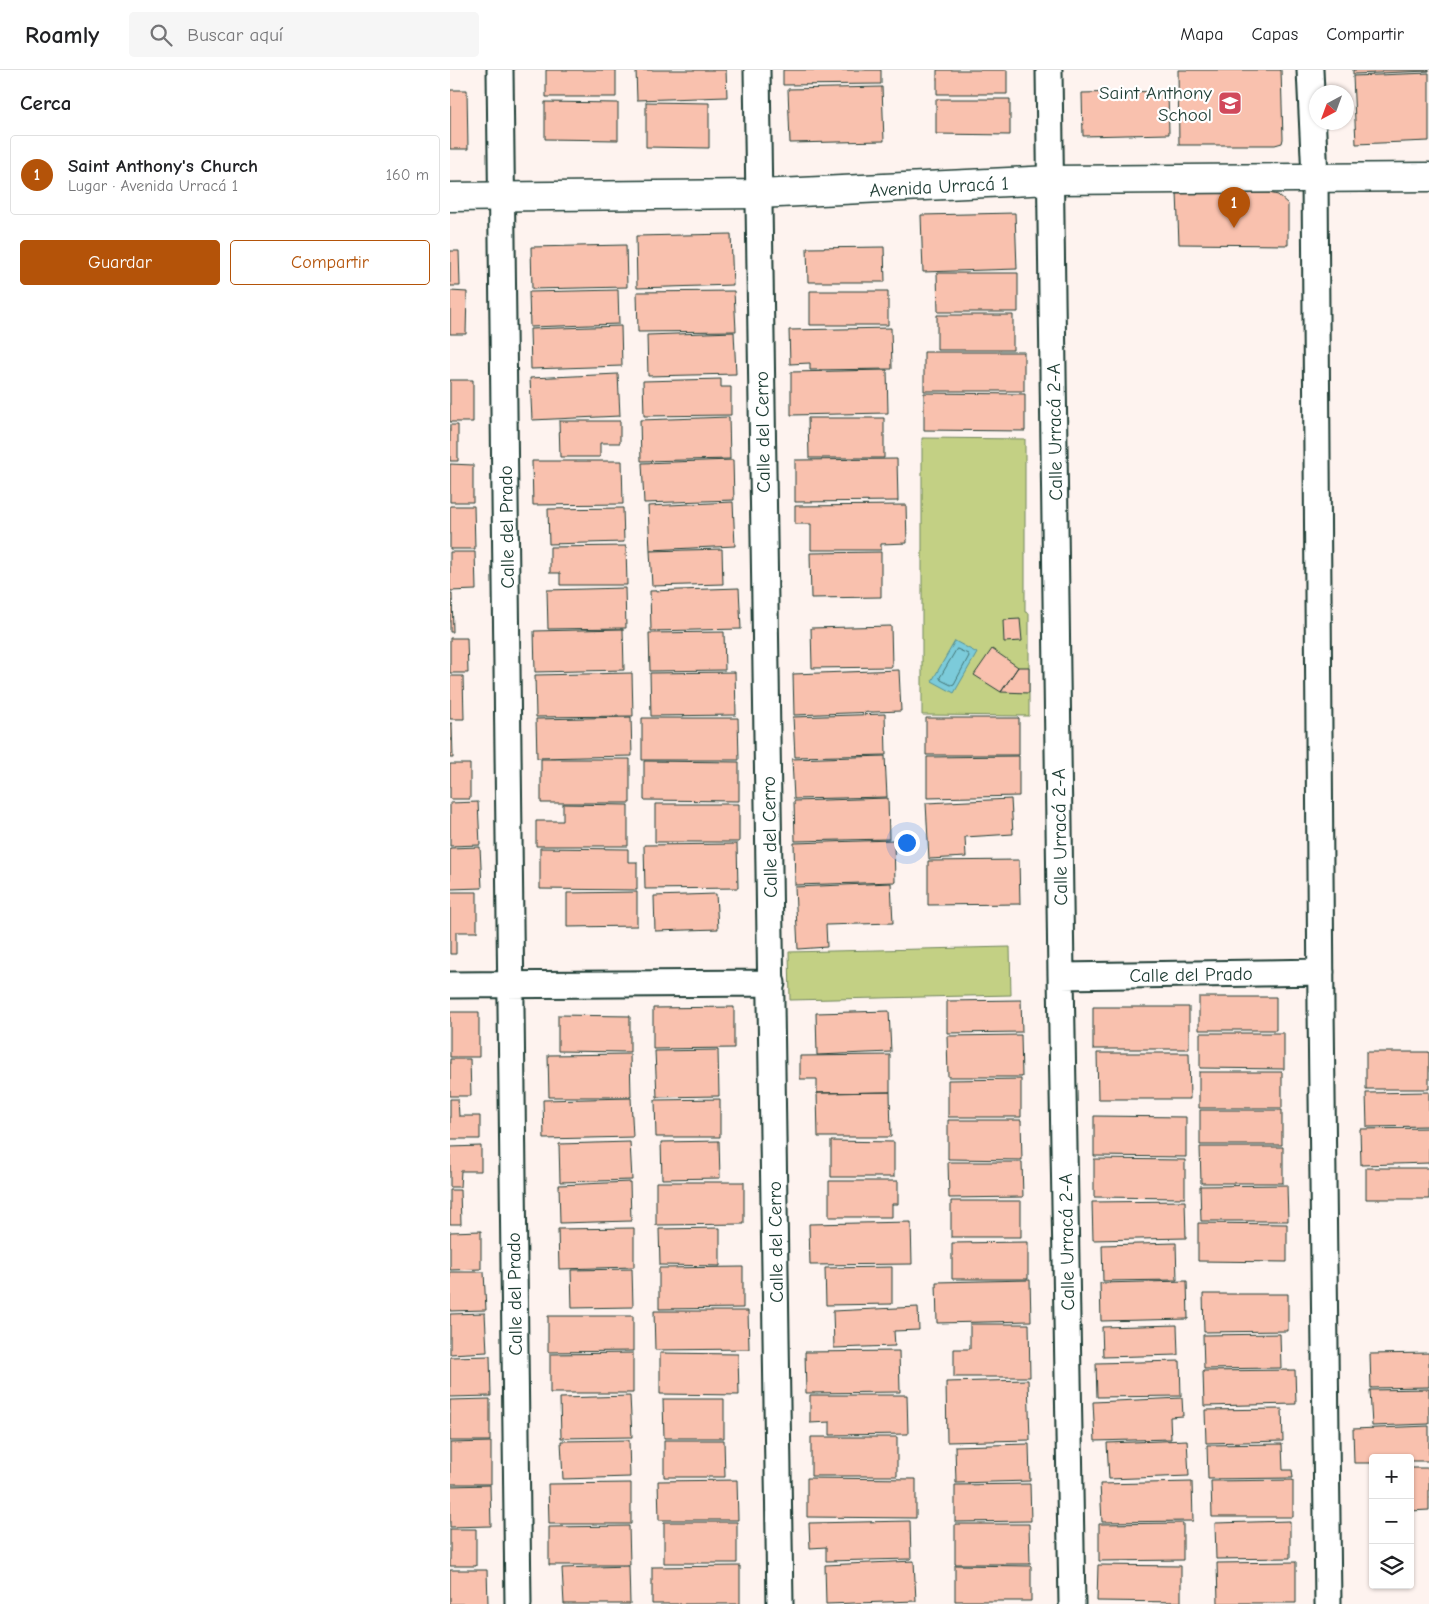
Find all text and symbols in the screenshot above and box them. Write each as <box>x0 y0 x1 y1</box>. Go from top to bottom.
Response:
search box <box>129 12 479 57</box>
text: Roamly <box>25 21 99 49</box>
icon: search <box>147 21 175 49</box>
text: Buscar aquí <box>187 24 283 46</box>
text: Mapa <box>1180 24 1223 45</box>
text: Capas <box>1251 24 1298 45</box>
text: Compartir <box>1326 24 1404 45</box>
place label: Saint Anthony School <box>1099 82 1213 126</box>
north arrow <box>1309 85 1354 130</box>
school or university icon: Saint Anthony School <box>1217 90 1243 116</box>
text: Cerca <box>20 91 71 115</box>
text: Saint Anthony's Church <box>68 155 258 177</box>
text: 1 <box>34 166 40 184</box>
text: 160 m <box>386 166 429 184</box>
street label: Avenida Urracá 1 <box>869 172 1009 202</box>
text: Lugar · Avenida Urracá 1 <box>68 177 238 195</box>
pin: 1 <box>1218 187 1250 228</box>
button: Guardar <box>20 240 220 285</box>
button: Compartir <box>230 240 430 285</box>
street label: Calle Urracá 2-A <box>1043 363 1067 501</box>
street label: Calle del Cerro <box>751 371 775 493</box>
street label: Calle del Prado <box>495 465 519 589</box>
street label: Calle Urracá 2-A <box>1048 768 1072 906</box>
street label: Calle del Cerro <box>758 776 782 898</box>
your location <box>894 830 920 856</box>
street label: Calle del Prado <box>1129 963 1253 987</box>
street label: Calle Urracá 2-A <box>1055 1173 1079 1311</box>
street label: Calle del Cerro <box>764 1181 788 1303</box>
street label: Calle del Prado <box>503 1232 527 1356</box>
map controls <box>1369 1454 1414 1589</box>
button: + <box>1369 1454 1414 1499</box>
button: − <box>1369 1499 1414 1544</box>
button: layers <box>1369 1544 1414 1589</box>

